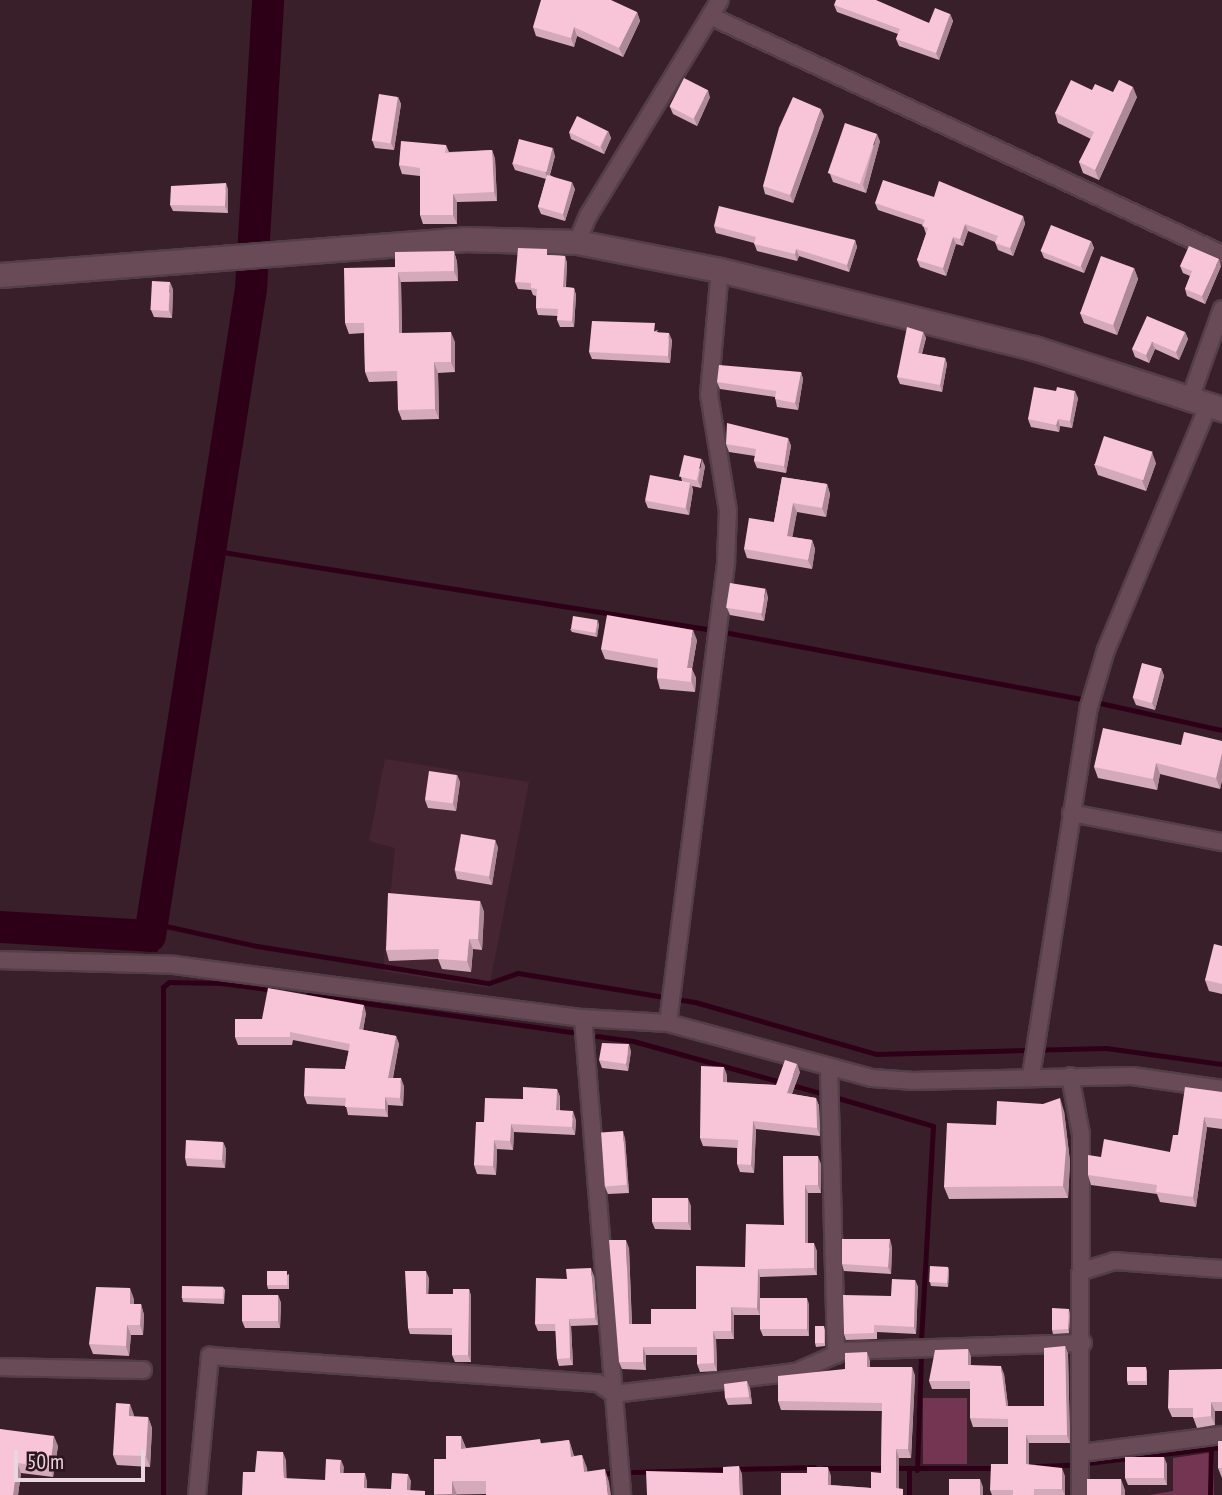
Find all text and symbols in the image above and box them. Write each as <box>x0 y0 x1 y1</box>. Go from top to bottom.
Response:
scale bar <box>18 1436 149 1480</box>
text: 50 m <box>27 1448 64 1475</box>

